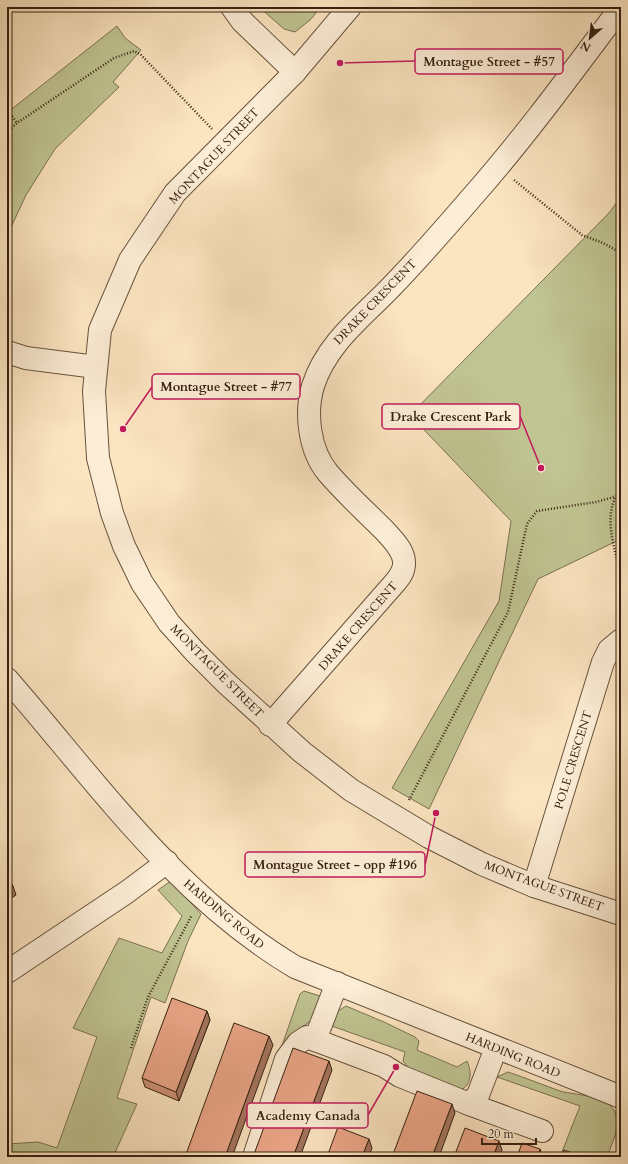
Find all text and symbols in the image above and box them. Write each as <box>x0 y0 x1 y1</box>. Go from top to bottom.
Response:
north arrow <box>570 18 610 58</box>
text: N <box>577 37 593 55</box>
callout: Montague Street - #57 <box>415 49 563 74</box>
text: Montague Street - #57 <box>423 53 555 71</box>
street label: MONTAGUE STREET <box>165 104 263 208</box>
street label: DRAKE CRESCENT <box>330 256 420 348</box>
callout: Montague Street - #77 <box>152 374 300 399</box>
text: Montague Street - #77 <box>160 378 292 396</box>
callout: Drake Crescent Park <box>382 404 520 429</box>
text: Drake Crescent Park <box>390 408 513 426</box>
street label: DRAKE CRESCENT <box>315 578 401 674</box>
street label: MONTAGUE STREET <box>167 621 267 721</box>
street label: POLE CRESCENT <box>550 709 596 811</box>
callout: Montague Street - opp #196 <box>245 852 425 877</box>
text: Montague Street - opp #196 <box>253 856 417 874</box>
street label: MONTAGUE STREET <box>482 857 606 915</box>
street label: HARDING ROAD <box>180 876 268 953</box>
street label: HARDING ROAD <box>463 1029 563 1081</box>
callout: Academy Canada <box>247 1103 368 1128</box>
text: Academy Canada <box>256 1107 361 1125</box>
scale bar <box>482 1120 536 1146</box>
text: 20 m <box>488 1126 515 1142</box>

